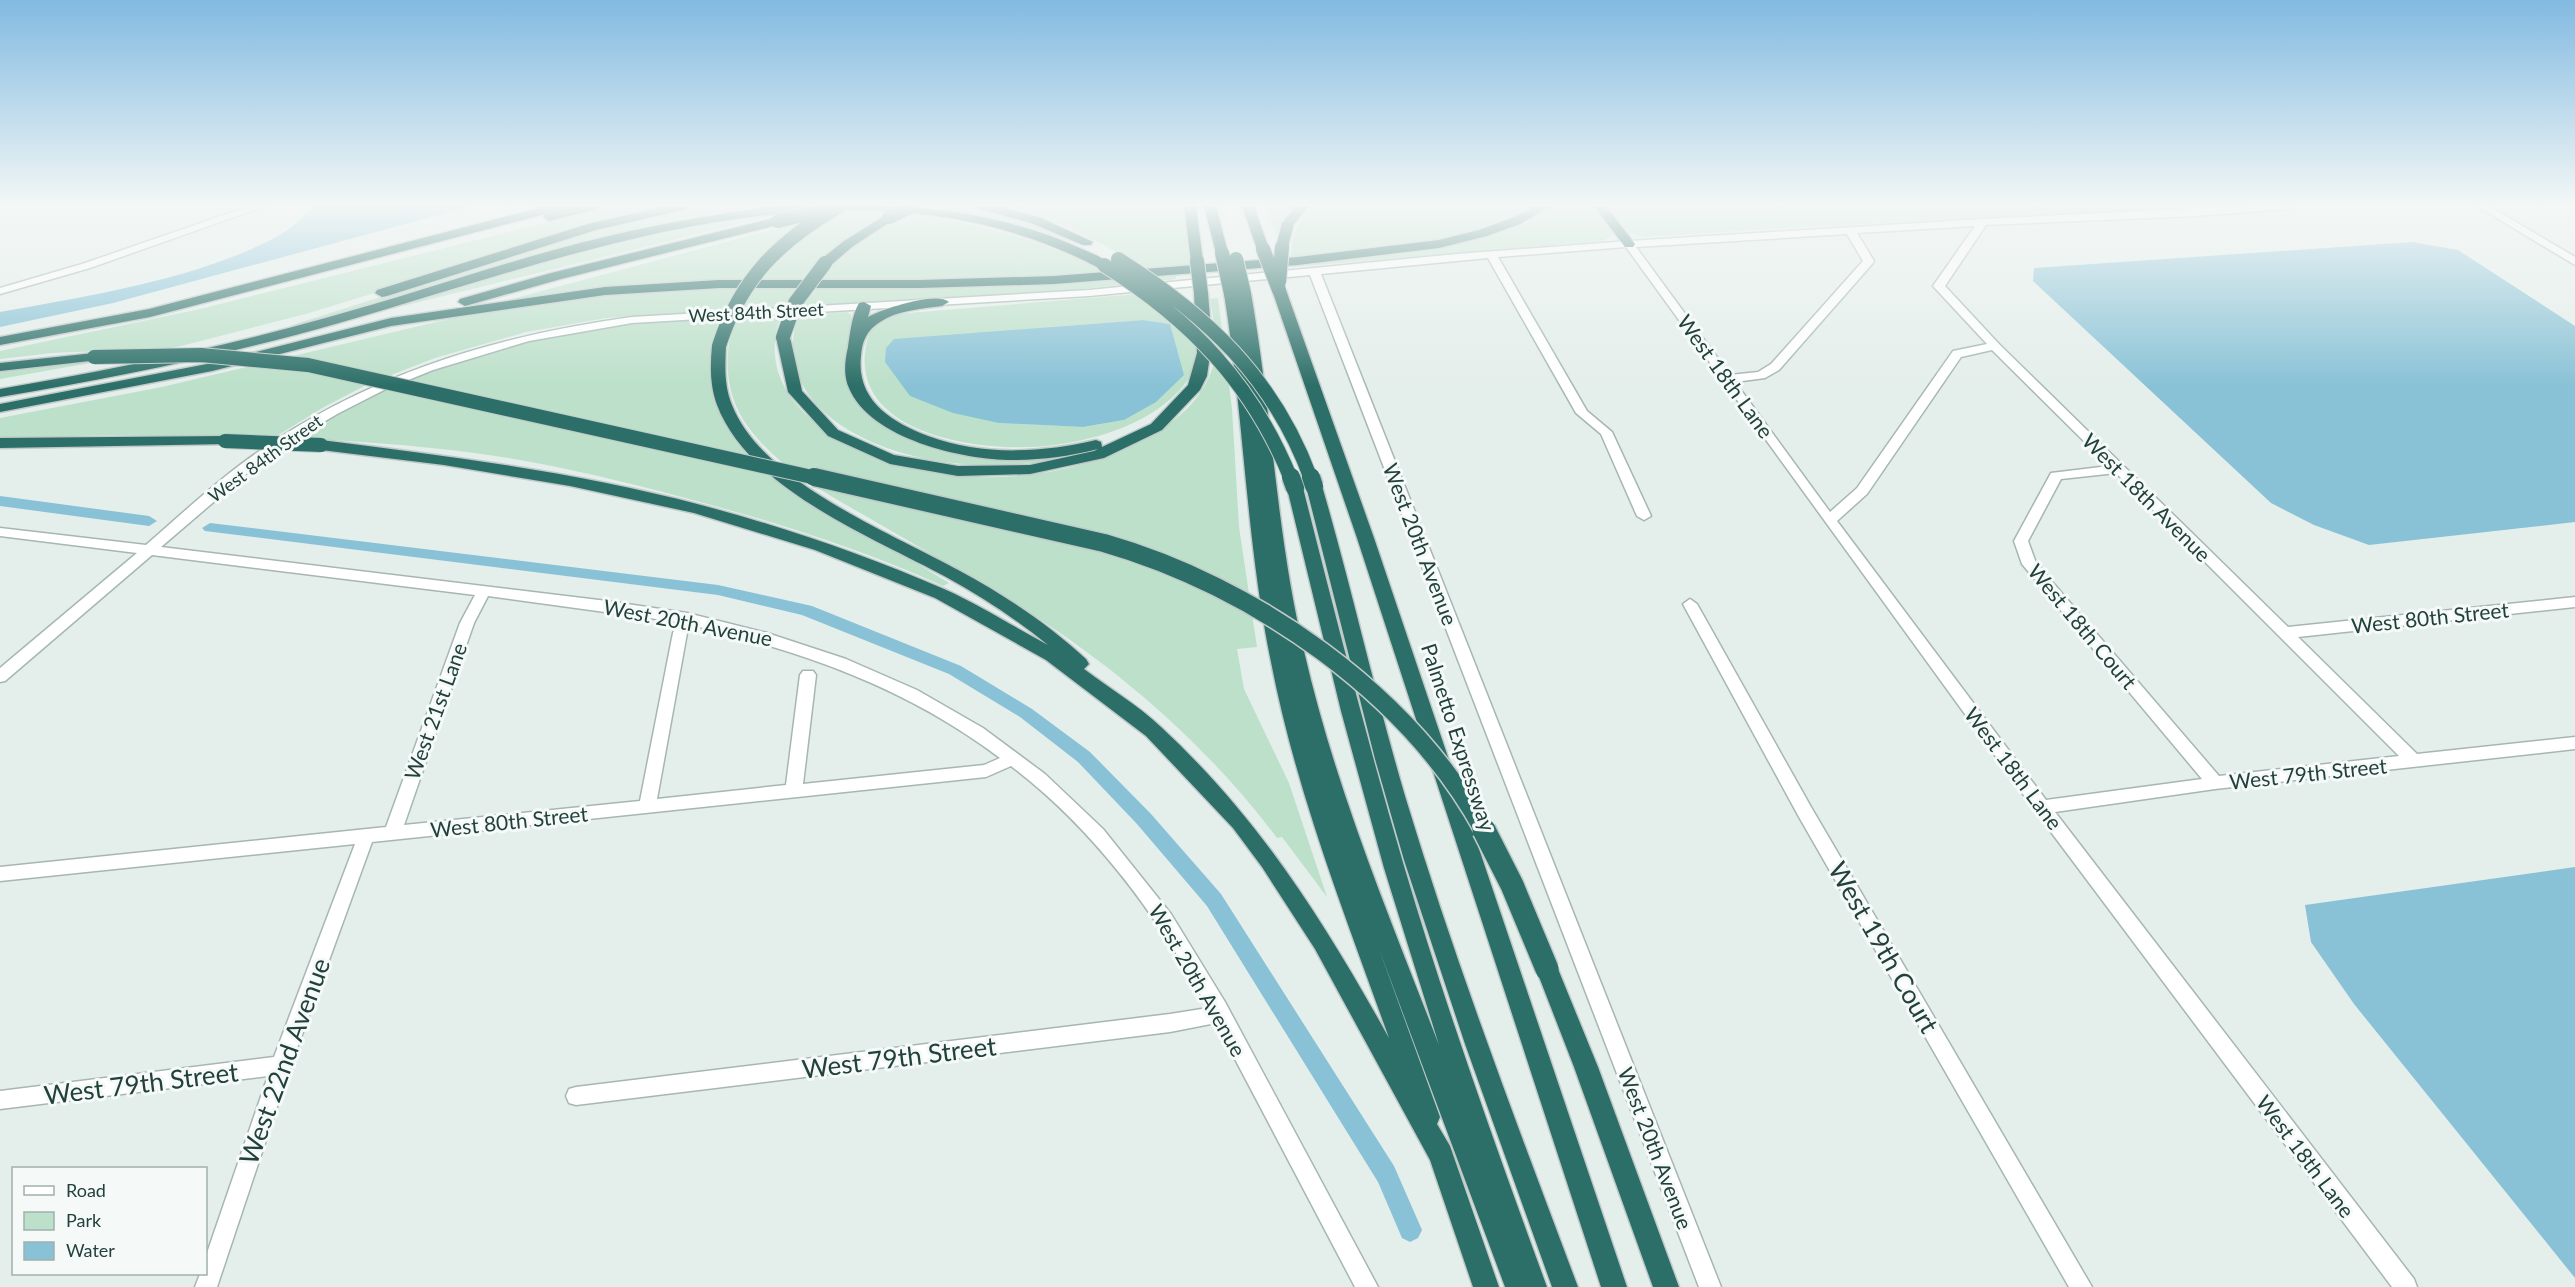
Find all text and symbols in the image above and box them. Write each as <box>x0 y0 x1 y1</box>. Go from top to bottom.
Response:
street label: West 84th Street <box>688 297 825 327</box>
street label: West 18th Lane <box>1673 309 1779 443</box>
street label: West 84th Street <box>204 409 327 507</box>
street label: West 18th Avenue <box>2078 428 2216 566</box>
street label: West 20th Avenue <box>1379 459 1463 629</box>
street label: West 18th Court <box>2024 559 2143 694</box>
street label: West 20th Avenue <box>601 593 775 651</box>
street label: West 80th Street <box>2350 596 2510 638</box>
street label: West 21st Lane <box>399 639 471 783</box>
street label: Palmetto Expressway <box>1417 640 1501 834</box>
street label: West 18th Lane <box>1960 702 2068 834</box>
street label: West 79th Street <box>2228 752 2388 794</box>
street label: West 80th Street <box>429 800 589 842</box>
street label: West 19th Court <box>1822 856 1946 1039</box>
street label: West 20th Avenue <box>1144 900 1252 1060</box>
street label: West 22nd Avenue <box>232 953 336 1169</box>
street label: West 79th Street <box>800 1029 999 1085</box>
street label: West 79th Street <box>42 1055 241 1111</box>
street label: West 20th Avenue <box>1614 1063 1698 1233</box>
street label: West 18th Lane <box>2252 1090 2360 1222</box>
legend <box>12 1167 207 1275</box>
text: Road <box>66 1179 106 1201</box>
text: Park <box>66 1209 102 1231</box>
text: Water <box>66 1239 115 1261</box>

